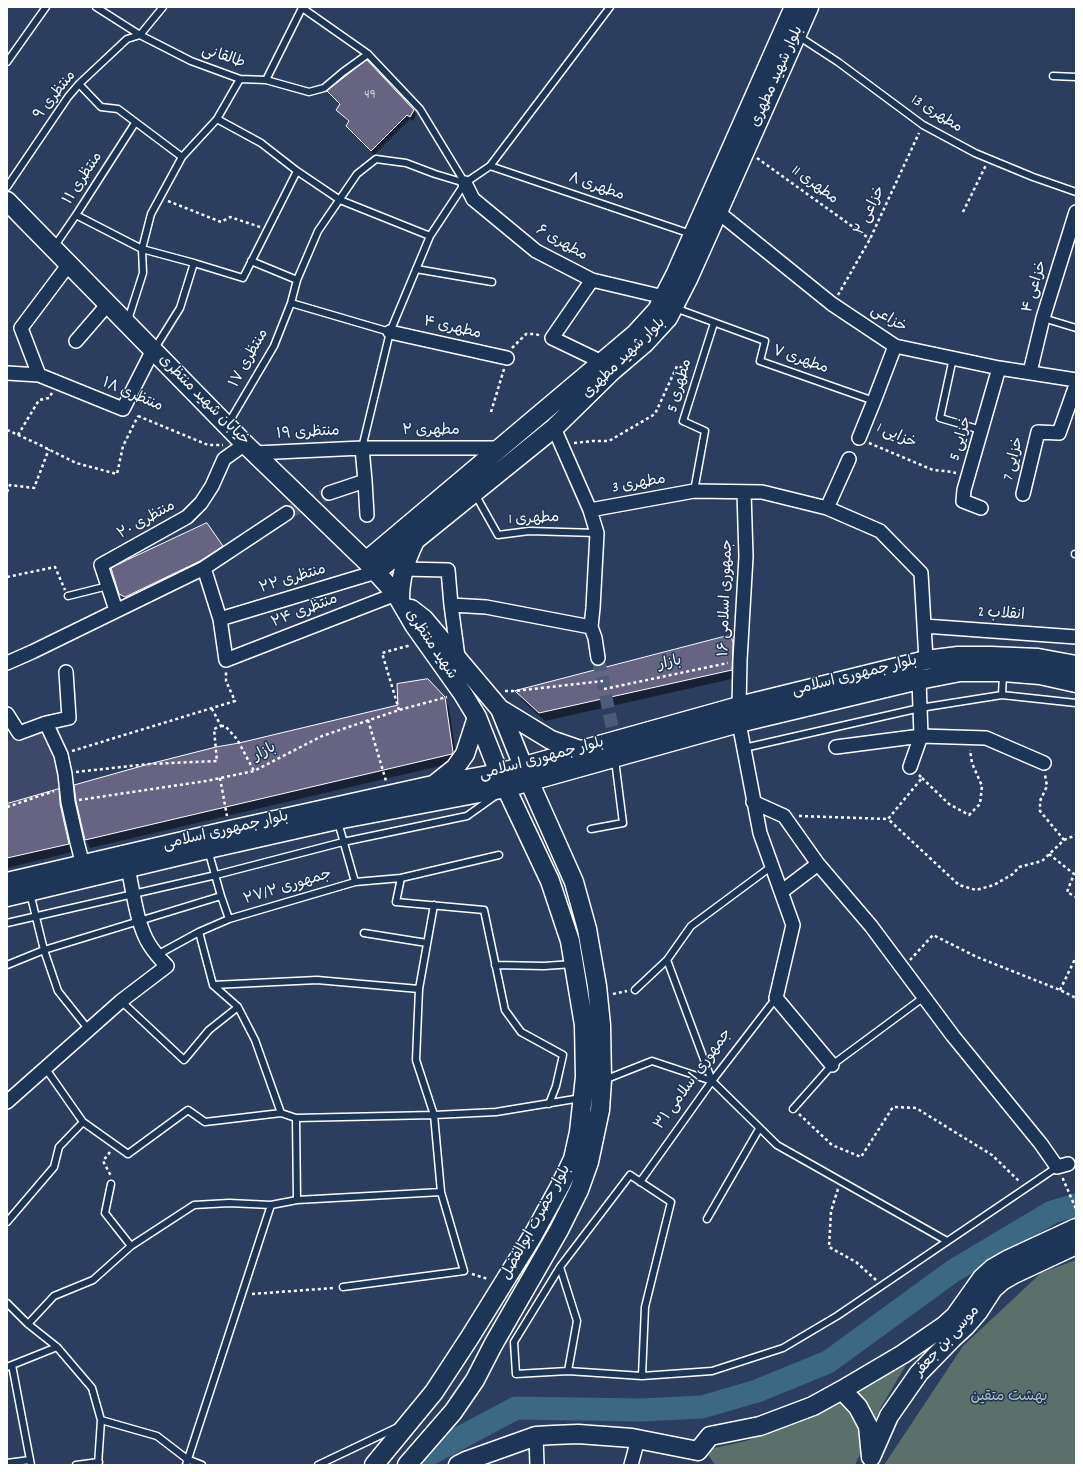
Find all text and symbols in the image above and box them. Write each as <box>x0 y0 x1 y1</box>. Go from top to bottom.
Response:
street label: بلوار شهید مطهری <box>748 24 808 130</box>
street label: طالقانی <box>199 43 247 73</box>
street label: منتظری ۹ <box>31 68 81 124</box>
house number: 49 <box>364 88 376 104</box>
street label: مطهری 13 <box>907 92 965 138</box>
street label: منتظری ۱۱ <box>60 149 108 209</box>
street label: مطهری 11 <box>787 163 841 209</box>
street label: مطهری ۸ <box>566 170 626 206</box>
street label: خزاعی ۲ <box>851 184 891 238</box>
street label: مطهری ۶ <box>532 222 590 266</box>
street label: خزاعی ۴ <box>1020 259 1052 315</box>
street label: خزاعی <box>867 302 909 338</box>
street label: مطهری ۴ <box>421 314 483 344</box>
street label: بلوار شهید مطهری <box>580 315 670 403</box>
street label: منتظری ۱۷ <box>227 327 273 391</box>
street label: مطهری ۷ <box>770 343 830 379</box>
street label: خیابان شهید منتظری <box>154 352 252 450</box>
street label: مطهری 5 <box>665 357 697 415</box>
street label: منتظری ۱۸ <box>99 375 165 417</box>
street label: خزایی 5 <box>947 415 977 463</box>
street label: خزایی 1 <box>873 420 919 454</box>
street label: منتظری ۱۹ <box>276 423 340 445</box>
street label: مطهری ۲ <box>402 423 460 441</box>
street label: خزایی 7 <box>1001 435 1029 483</box>
street label: مطهری 3 <box>611 471 667 499</box>
street label: منتظری ۲۰ <box>115 498 179 544</box>
street label: مطهری 1 <box>508 510 560 530</box>
street label: جمهوری اسلامی ۱۶ <box>716 539 738 657</box>
street label: منتظری ۲۲ <box>258 561 328 599</box>
street label: منتظری ۲۴ <box>269 591 341 633</box>
street label: انقلاب 2 <box>977 604 1025 626</box>
street label: شهید منتظری <box>400 607 460 683</box>
street label: بازار <box>657 653 683 675</box>
street label: بلوار جمهوری اسلامی <box>791 653 919 701</box>
street label: بلوار جمهوری اسلامی <box>478 735 606 785</box>
street label: بازار <box>250 740 280 766</box>
street label: بلوار جمهوری اسلامی <box>161 809 291 855</box>
street label: جمهوری ۲۷/۲ <box>242 866 334 910</box>
street label: جمهوری اسلامی ۳۱ <box>651 1026 737 1134</box>
street label: بلوار حضرت ابوالفضل <box>498 1162 576 1284</box>
street label: موسی بن جعفر <box>912 1303 984 1381</box>
park label: بهشت متقین <box>970 1389 1048 1407</box>

